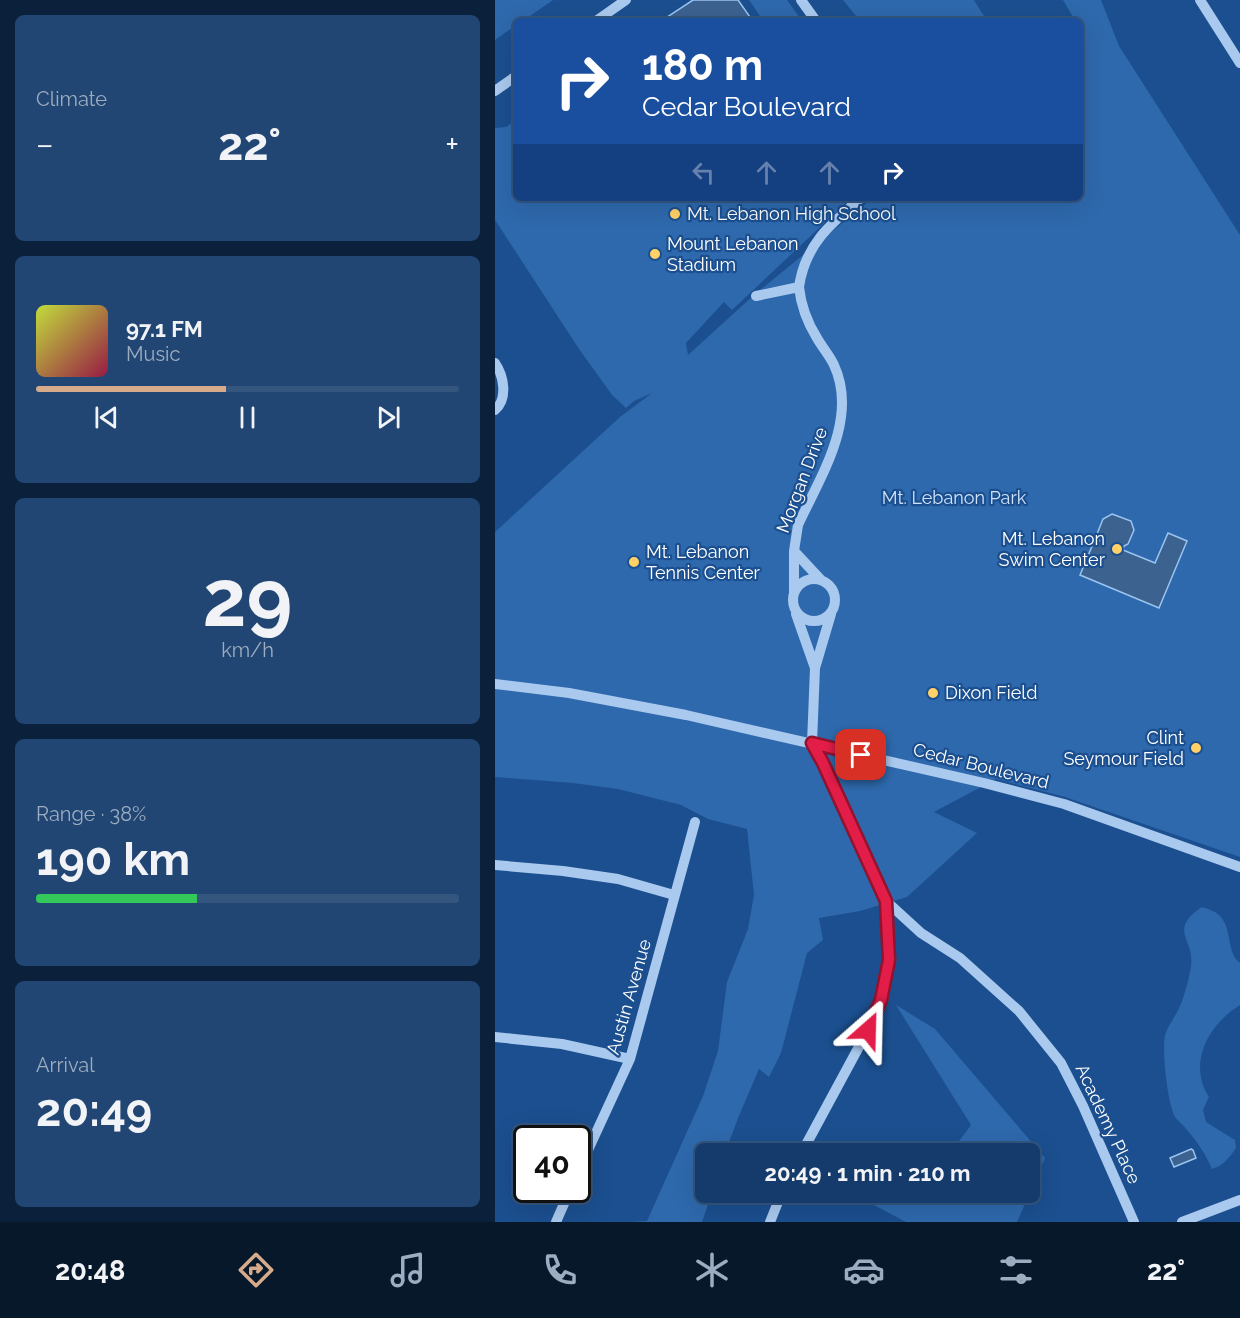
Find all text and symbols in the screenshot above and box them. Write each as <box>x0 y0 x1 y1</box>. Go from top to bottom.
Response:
text: 180 m <box>642 41 763 90</box>
icon: right <box>543 42 621 120</box>
text: Climate <box>36 87 107 111</box>
text: Cedar Boulevard <box>642 91 851 122</box>
text: 22° <box>218 118 281 171</box>
text: − <box>36 125 54 164</box>
text: + <box>445 125 459 164</box>
icon: left <box>687 156 720 189</box>
icon: ahead <box>750 156 783 189</box>
icon: ahead <box>813 156 846 189</box>
icon: right <box>876 156 909 189</box>
place label: Mt. Lebanon High School <box>687 203 896 224</box>
marker: Mt. Lebanon High School <box>668 207 682 221</box>
place label: Mount Lebanon Stadium <box>667 233 799 275</box>
marker: Mount Lebanon Stadium <box>648 247 662 261</box>
text: 97.1 FM <box>126 316 203 342</box>
text: Music <box>126 342 180 366</box>
icon: previous <box>90 401 123 434</box>
icon: pause <box>231 401 264 434</box>
icon: next <box>372 401 405 434</box>
street label: Morgan Drive <box>772 424 831 536</box>
park label: Mt. Lebanon Park <box>882 487 1027 508</box>
place label: Mt. Lebanon Swim Center <box>999 528 1106 570</box>
place label: Mt. Lebanon Tennis Center <box>646 541 760 583</box>
marker: Mt. Lebanon Swim Center <box>1110 542 1124 556</box>
text: 29 <box>203 553 292 644</box>
marker: Mt. Lebanon Tennis Center <box>627 555 641 569</box>
text: km/h <box>221 638 274 662</box>
place label: Dixon Field <box>945 682 1037 703</box>
marker: Dixon Field <box>926 686 940 700</box>
place label: Clint Seymour Field <box>1063 727 1184 769</box>
pin <box>835 729 886 780</box>
icon: arrive <box>844 738 877 771</box>
street label: Cedar Boulevard <box>911 738 1051 793</box>
marker: Clint Seymour Field <box>1189 741 1203 755</box>
text: Range · 38% <box>36 802 146 826</box>
text: 190 km <box>36 833 190 886</box>
street label: Austin Avenue <box>602 936 655 1057</box>
position arrow <box>836 998 900 1062</box>
text: Arrival <box>36 1053 95 1077</box>
street label: Academy Place <box>1072 1061 1146 1187</box>
text: 20:49 <box>36 1084 152 1137</box>
speed limit sign: 40 <box>513 1125 591 1203</box>
text: 20:49 · 1 min · 210 m <box>765 1160 970 1186</box>
icon: directions <box>235 1249 277 1291</box>
icon: music <box>387 1249 429 1291</box>
icon: phone <box>539 1249 581 1291</box>
icon: climate <box>691 1249 733 1291</box>
icon: car <box>843 1249 885 1291</box>
icon: filters <box>995 1249 1037 1291</box>
text: 20:48 <box>55 1255 125 1286</box>
text: 22° <box>1147 1255 1185 1286</box>

